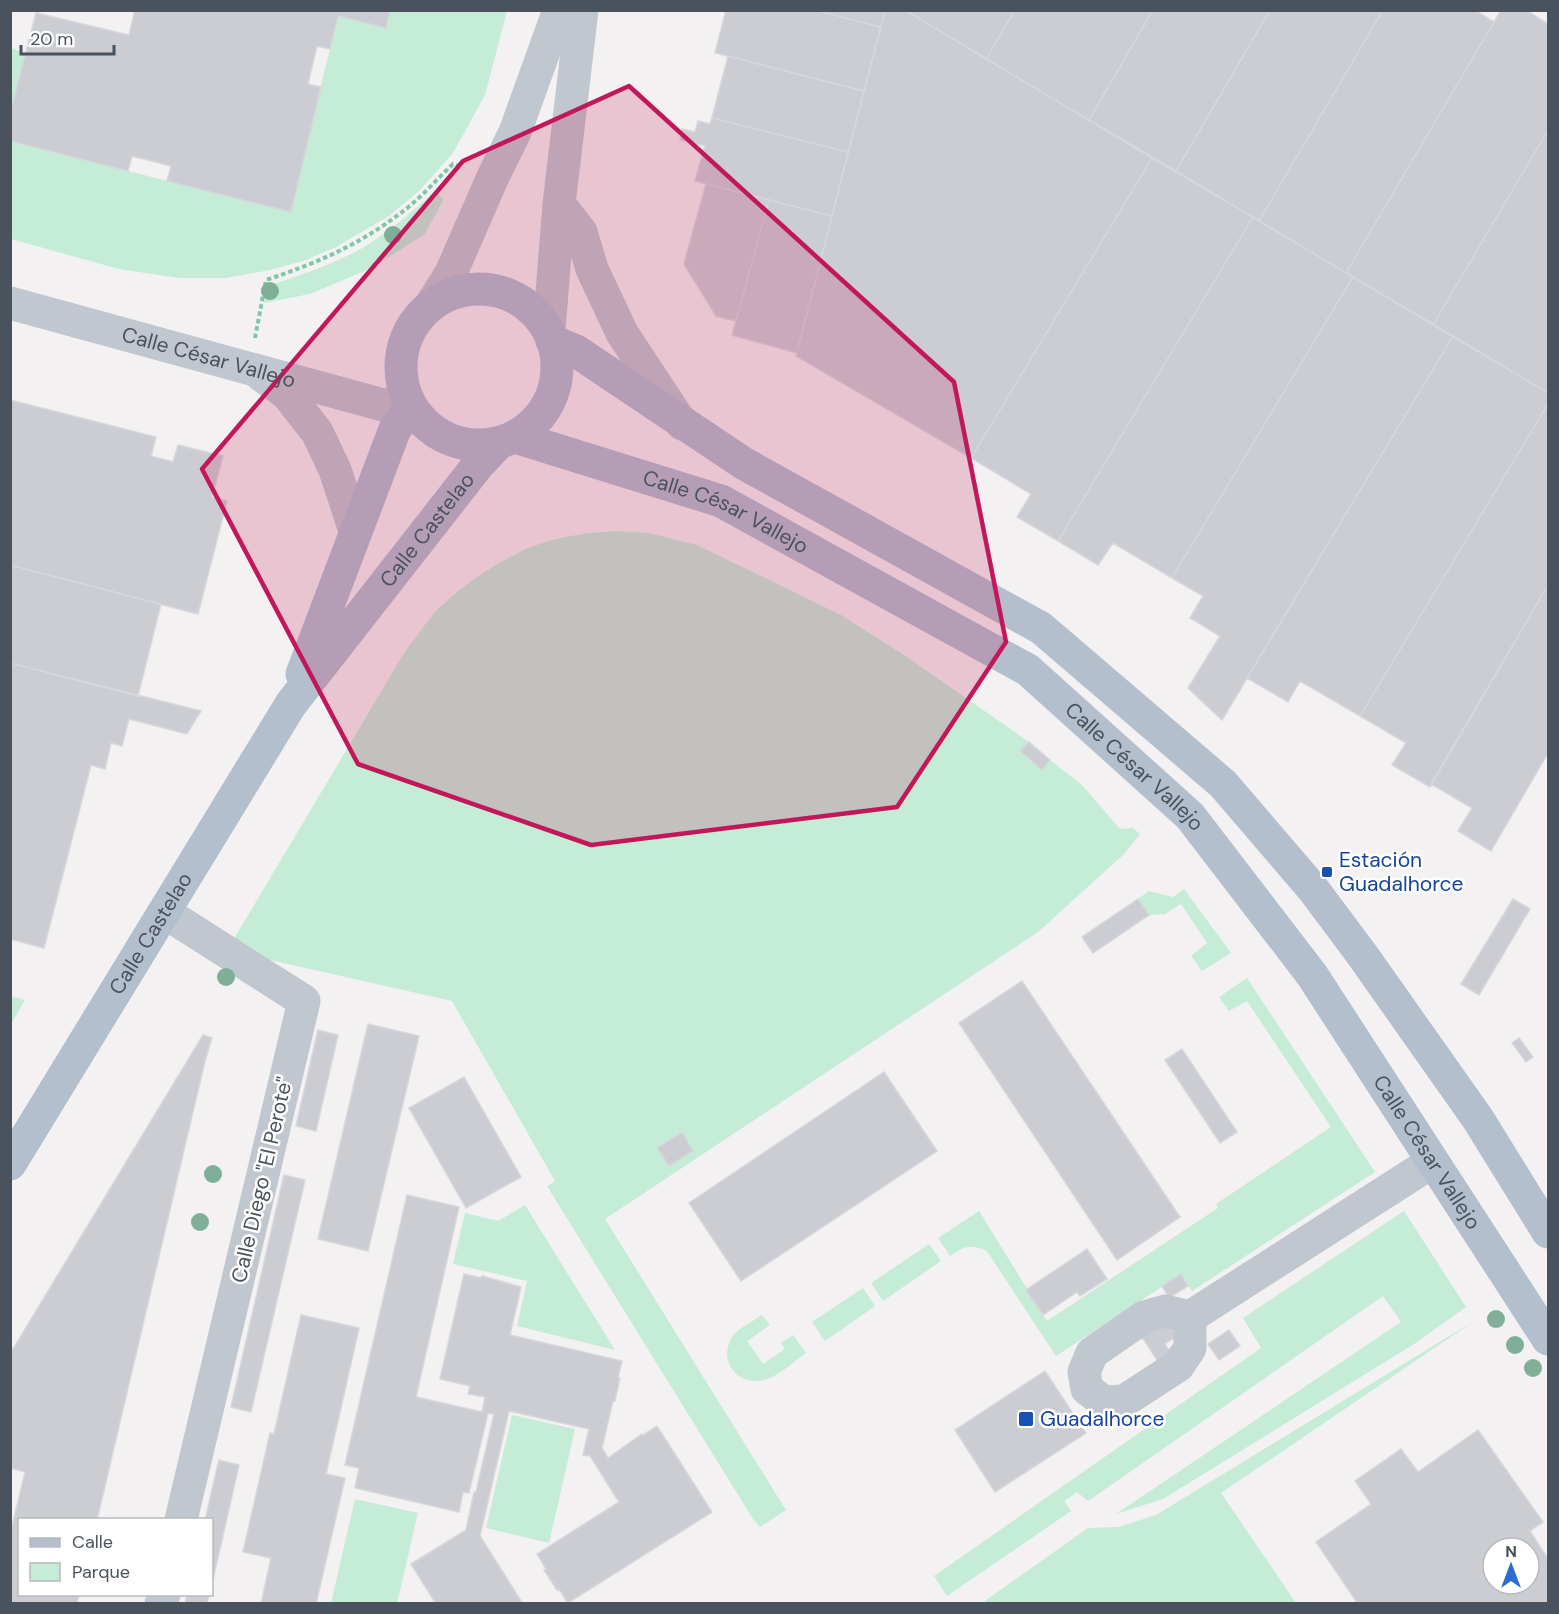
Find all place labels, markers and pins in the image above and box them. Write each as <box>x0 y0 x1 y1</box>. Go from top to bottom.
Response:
place label: Estación Guadalhorce <box>1339 846 1464 898</box>
marker: Estación Guadalhorce <box>1320 865 1334 879</box>
place label: Guadalhorce <box>1040 1405 1165 1433</box>
marker: Guadalhorce <box>1017 1410 1035 1428</box>

